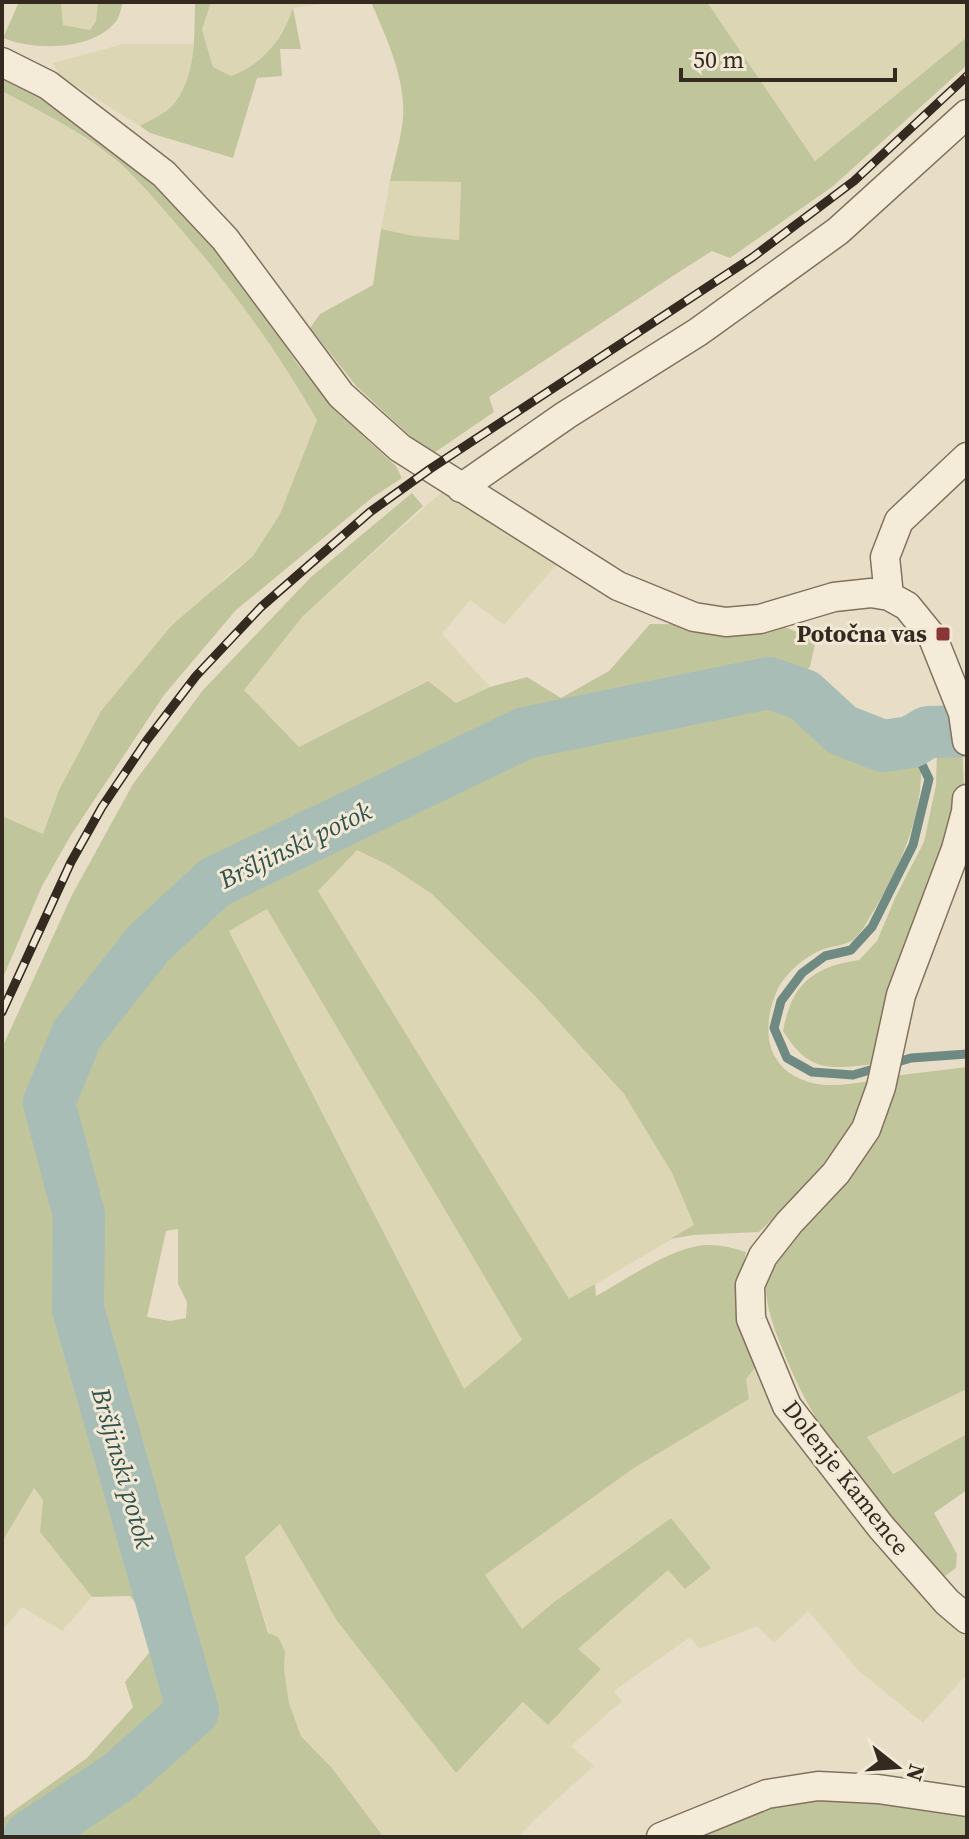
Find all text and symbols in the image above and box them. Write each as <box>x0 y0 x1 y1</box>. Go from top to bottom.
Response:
scale bar <box>681 32 895 82</box>
text: 50 m <box>693 43 744 76</box>
place label: Potočna vas <box>797 617 927 650</box>
marker: Potočna vas <box>934 625 952 643</box>
water label: Bršljinski potok <box>212 792 378 898</box>
water label: Bršljinski potok <box>83 1383 163 1553</box>
street label: Dolenje Kamence <box>775 1393 917 1562</box>
north arrow <box>857 1727 937 1807</box>
text: N <box>899 1761 933 1785</box>

